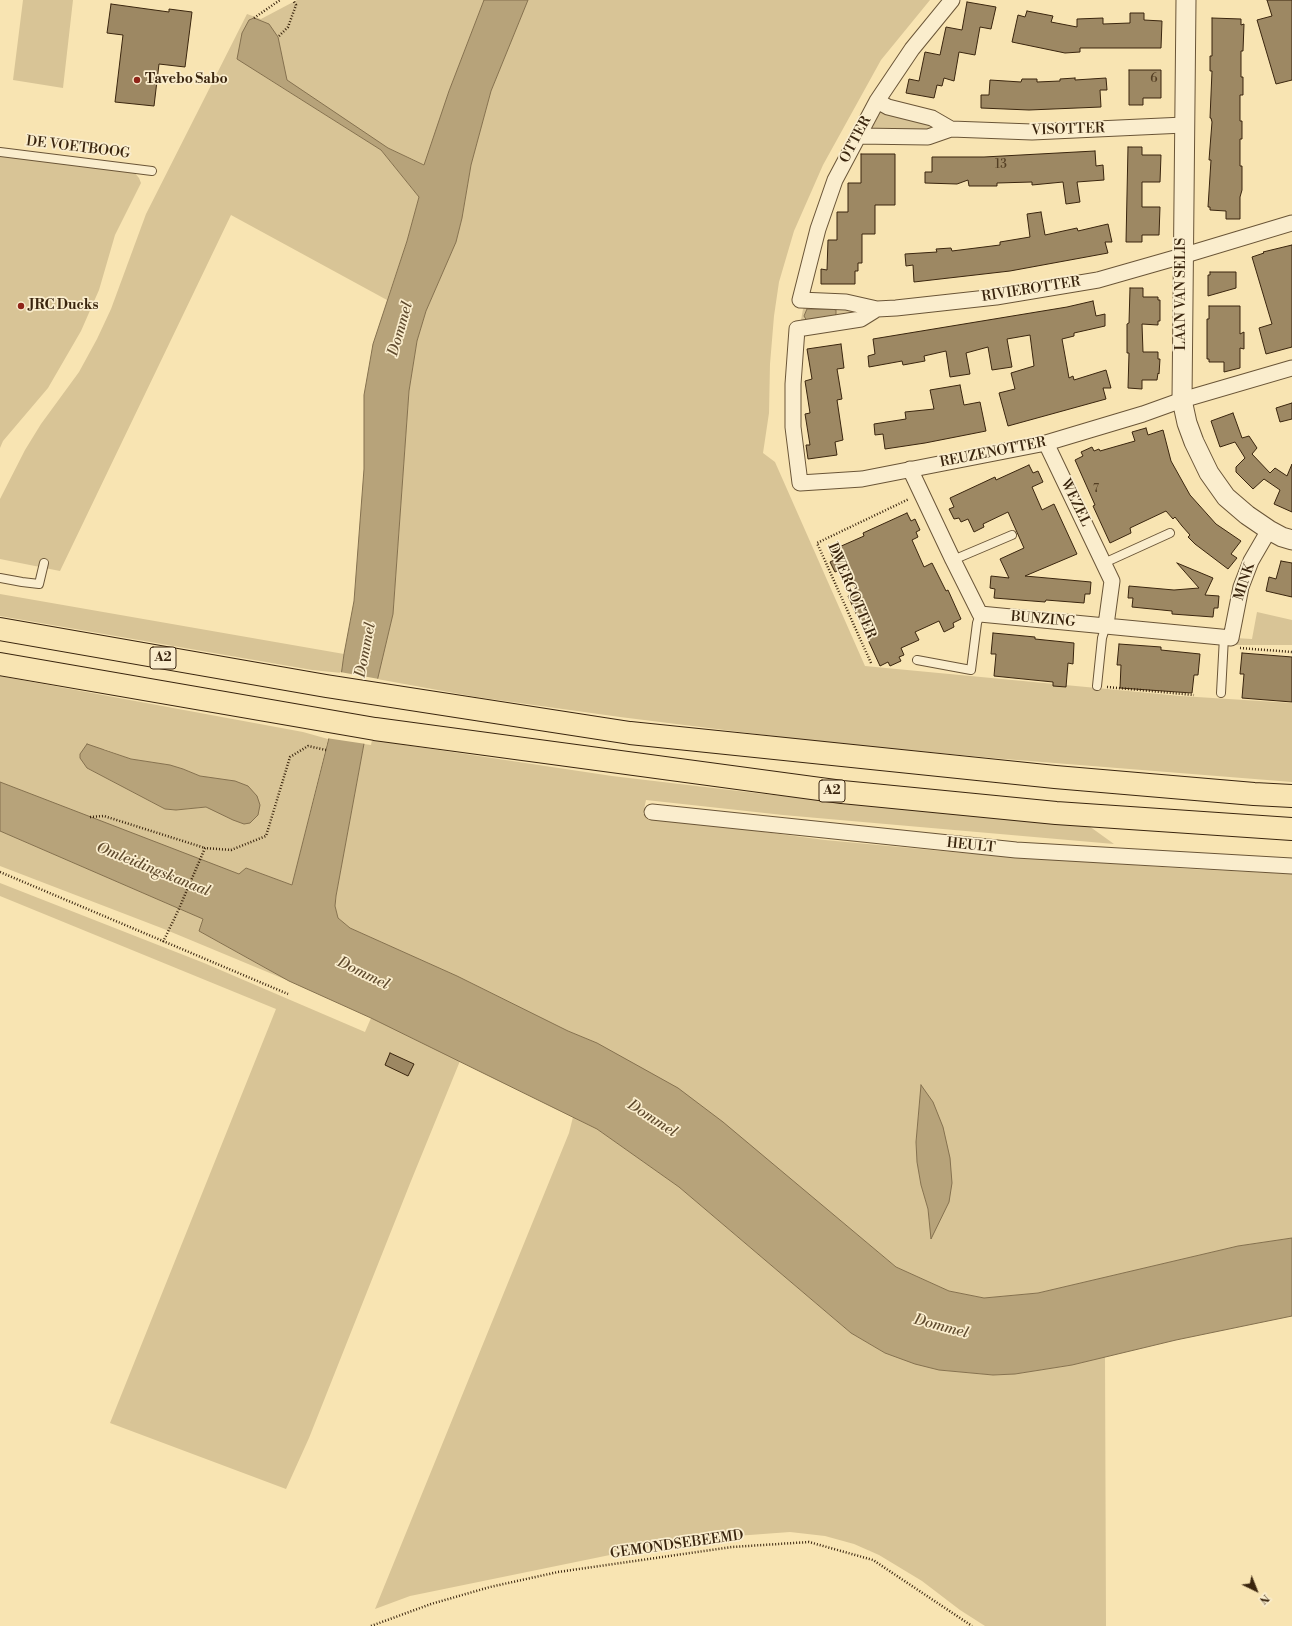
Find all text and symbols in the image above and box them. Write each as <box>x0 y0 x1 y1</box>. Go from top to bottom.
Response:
place label: Tavebo Sabo <box>145 72 228 88</box>
house number: 6 <box>1150 72 1158 86</box>
marker: Tavebo Sabo <box>132 75 142 85</box>
street label: OTTER <box>837 114 875 166</box>
street label: VISOTTER <box>1031 120 1105 140</box>
street label: DE VOETBOOG <box>25 133 131 163</box>
house number: 13 <box>995 158 1007 172</box>
street label: LAAN VAN SELIS <box>1174 238 1190 350</box>
street label: RIVIEROTTER <box>981 274 1081 306</box>
place label: JRC Ducks <box>29 298 99 314</box>
water label: Dommel <box>385 300 417 358</box>
marker: JRC Ducks <box>16 301 26 311</box>
street label: REUZENOTTER <box>938 434 1048 472</box>
street label: WEZEL <box>1056 477 1094 529</box>
house number: 7 <box>1093 482 1099 496</box>
street label: DWERGOTTER <box>823 541 879 641</box>
street label: MINK <box>1231 561 1259 603</box>
street label: BUNZING <box>1010 609 1076 631</box>
water label: Dommel <box>352 621 380 679</box>
road number: A2 <box>150 647 176 669</box>
road number: A2 <box>819 780 845 802</box>
street label: HEULT <box>946 835 996 857</box>
water label: Omleidingskanaal <box>93 839 213 901</box>
water label: Dommel <box>334 954 392 994</box>
water label: Dommel <box>624 1096 680 1142</box>
water label: Dommel <box>912 1311 970 1343</box>
street label: GEMONDSEBEEMD <box>609 1527 745 1563</box>
north arrow <box>1236 1570 1276 1610</box>
text: N <box>1256 1591 1272 1607</box>

